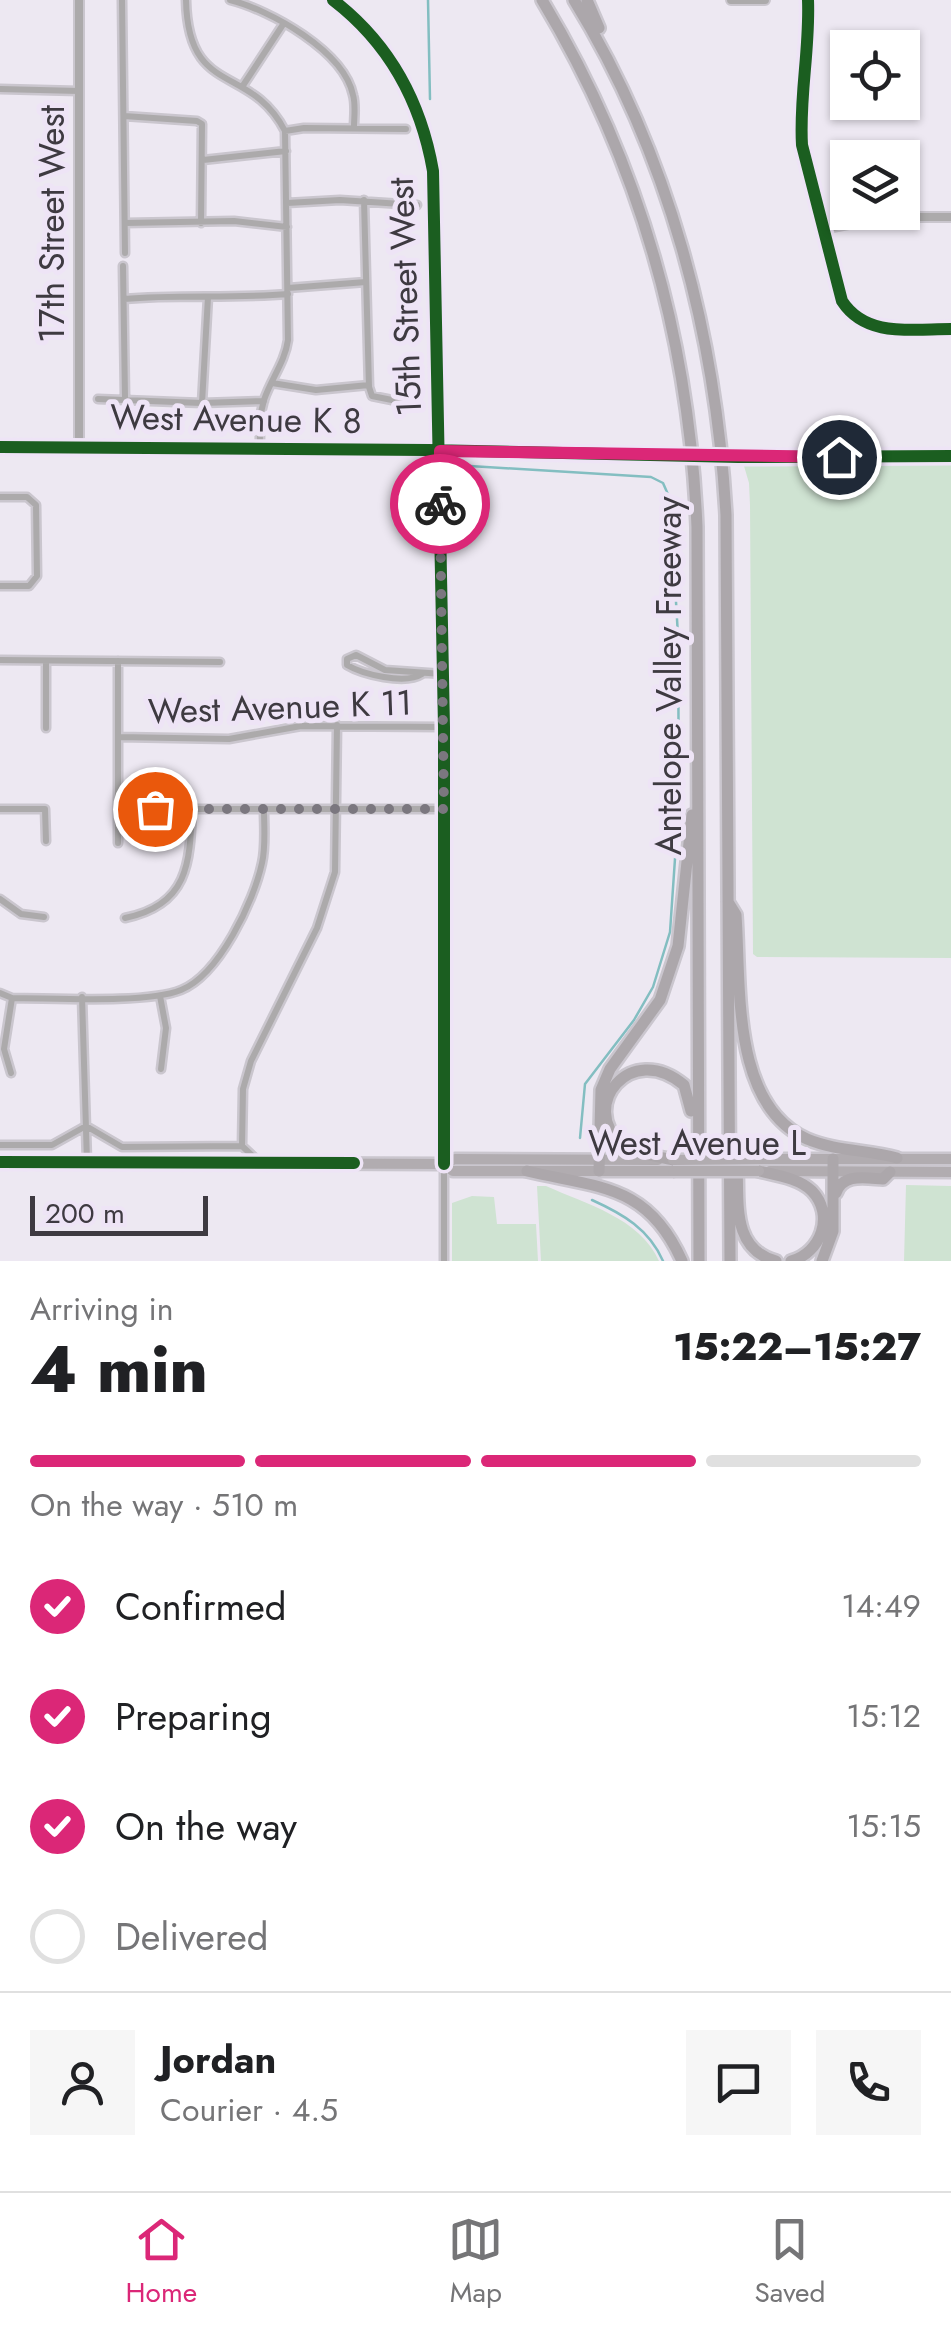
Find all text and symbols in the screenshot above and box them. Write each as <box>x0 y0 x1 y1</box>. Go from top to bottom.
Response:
map controls <box>830 30 920 230</box>
button: locate <box>830 30 920 120</box>
street label: 17th Street West <box>27 105 77 343</box>
button: layers <box>830 140 920 230</box>
street label: 15th Street West <box>376 176 434 417</box>
street label: West Avenue K 8 <box>110 392 362 446</box>
pin <box>797 415 882 500</box>
icon: home <box>812 430 867 485</box>
courier <box>390 454 490 554</box>
icon: bike <box>413 477 468 532</box>
street label: Antelope Valley Freeway <box>644 496 694 856</box>
street label: West Avenue K 11 <box>147 677 413 737</box>
pin <box>113 767 198 852</box>
icon: bag <box>128 782 183 837</box>
street label: West Avenue L <box>588 1118 806 1168</box>
scale bar <box>30 1191 208 1236</box>
text: 200 m <box>45 1193 125 1234</box>
text: Arriving in <box>30 1286 174 1332</box>
text: 15:22–15:27 <box>673 1319 921 1374</box>
text: 4 min <box>30 1322 208 1416</box>
text: On the way · 510 m <box>30 1482 298 1528</box>
icon: check <box>30 1579 85 1634</box>
text: Confirmed <box>115 1579 286 1634</box>
text: 14:49 <box>841 1583 921 1629</box>
icon: check <box>30 1689 85 1744</box>
text: Preparing <box>115 1689 272 1744</box>
text: 15:12 <box>846 1693 921 1739</box>
icon: check <box>30 1799 85 1854</box>
text: On the way <box>115 1799 297 1854</box>
text: 15:15 <box>847 1803 921 1849</box>
text: Delivered <box>115 1909 268 1964</box>
button: person <box>30 2030 135 2135</box>
button: chat <box>686 2030 791 2135</box>
button: phone <box>816 2030 921 2135</box>
text: Jordan <box>160 2032 276 2087</box>
text: Courier · 4.5 <box>160 2087 338 2133</box>
tab: Home <box>126 2212 197 2313</box>
tab: Map <box>448 2212 503 2313</box>
tab: Saved <box>754 2212 825 2313</box>

